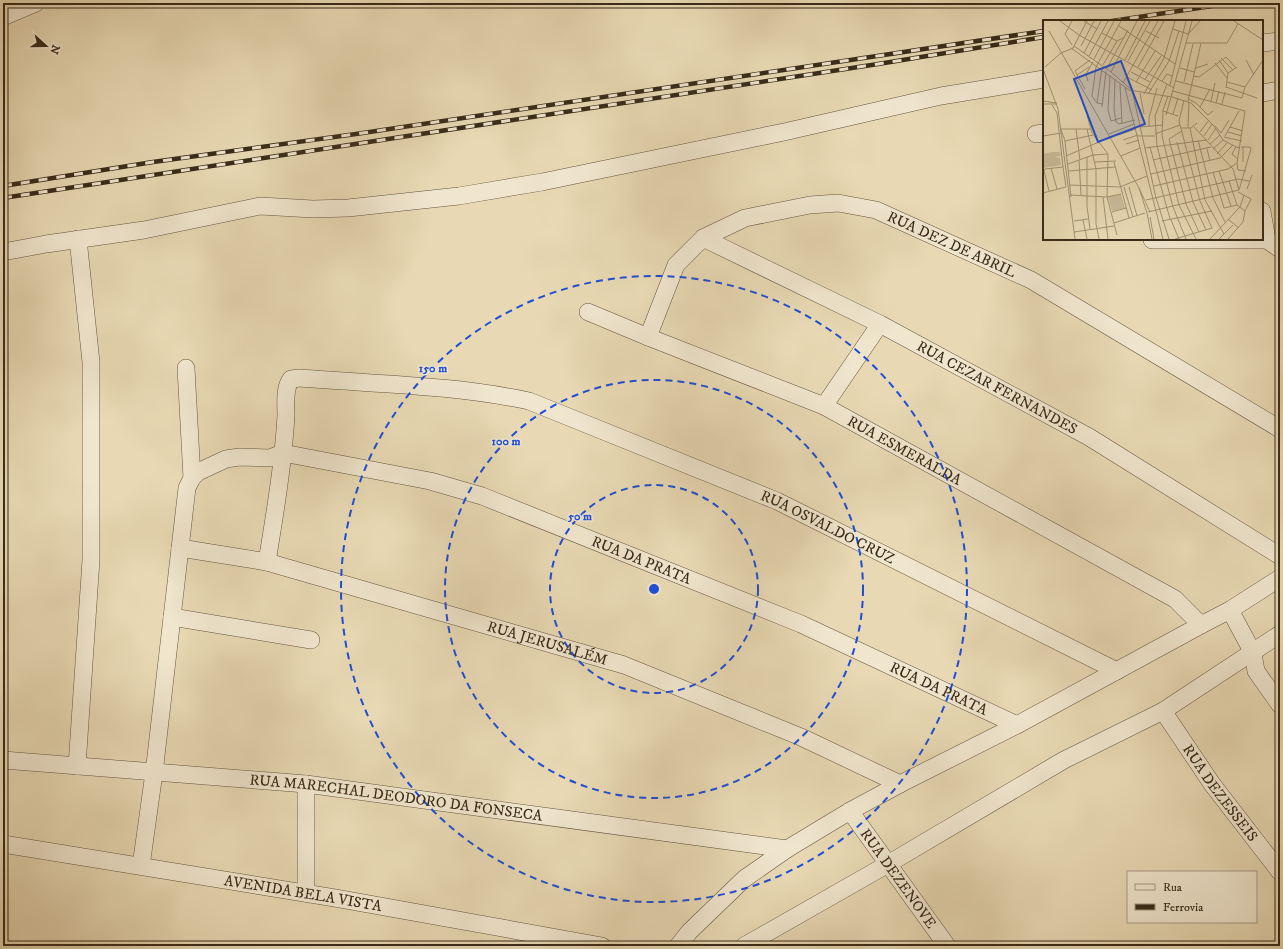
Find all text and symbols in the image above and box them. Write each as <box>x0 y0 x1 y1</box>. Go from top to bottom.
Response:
inset map <box>1043 20 1263 240</box>
north arrow <box>26 26 66 66</box>
text: N <box>46 43 63 56</box>
street label: RUA DEZ DE ABRIL <box>884 207 1019 282</box>
street label: RUA CEZAR FERNANDES <box>914 336 1081 439</box>
text: 150 m <box>419 361 447 376</box>
street label: RUA ESMERALDA <box>844 411 965 490</box>
text: 100 m <box>492 434 520 449</box>
street label: RUA OSVALDO CRUZ <box>758 486 898 568</box>
text: 50 m <box>567 509 592 524</box>
street label: RUA DA PRATA <box>589 531 695 589</box>
centre of rings <box>647 582 661 596</box>
street label: RUA JERUSALÉM <box>485 617 610 669</box>
street label: RUA DA PRATA <box>887 657 991 720</box>
street label: RUA DEZESSEIS <box>1178 741 1262 845</box>
street label: RUA MARECHAL DEODORO DA FONSECA <box>249 770 544 825</box>
street label: RUA DEZENOVE <box>856 825 941 932</box>
street label: AVENIDA BELA VISTA <box>223 871 384 916</box>
legend <box>1127 871 1257 923</box>
text: Rua <box>1163 880 1183 895</box>
text: Ferrovia <box>1163 900 1204 915</box>

